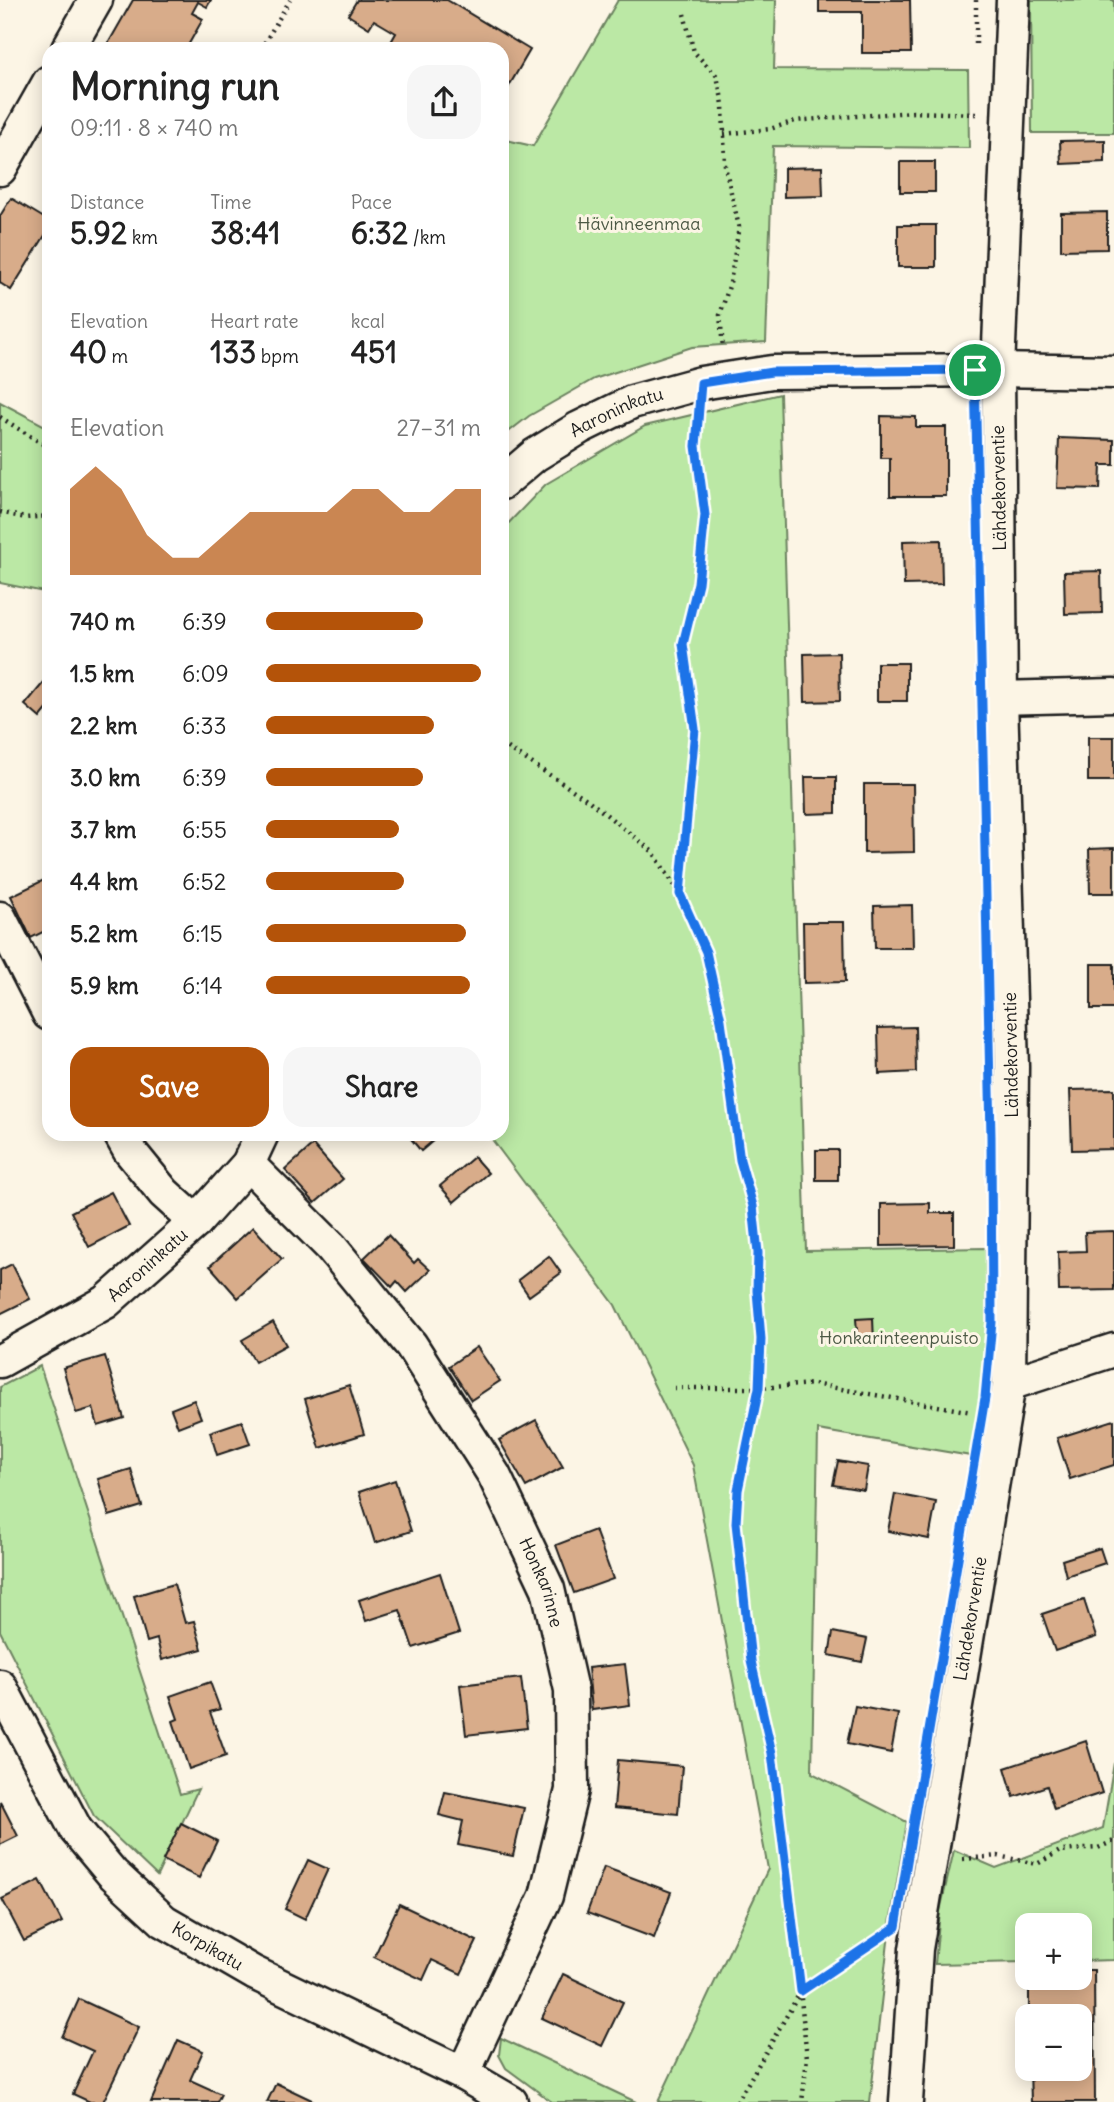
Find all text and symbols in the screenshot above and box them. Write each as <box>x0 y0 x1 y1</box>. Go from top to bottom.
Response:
text: Morning run <box>70 63 280 110</box>
button: share <box>407 65 481 139</box>
text: 09:11 · 8 × 740 m <box>70 113 239 142</box>
text: Distance <box>70 190 144 214</box>
text: Time <box>210 190 251 214</box>
text: Pace <box>351 190 392 214</box>
park label: Hävinneenmaa <box>578 212 700 235</box>
text: 5.92 <box>70 214 127 252</box>
text: 38:41 <box>210 214 280 252</box>
text: 6:32 <box>351 214 408 252</box>
text: km <box>127 225 158 249</box>
text: /km <box>408 225 446 249</box>
text: Elevation <box>70 309 148 333</box>
text: Heart rate <box>210 309 298 333</box>
text: kcal <box>351 309 385 333</box>
text: 40 <box>70 333 107 371</box>
text: 133 <box>210 333 256 371</box>
text: 451 <box>351 333 397 371</box>
pin <box>945 340 1005 400</box>
text: m <box>107 344 128 368</box>
text: bpm <box>256 344 299 368</box>
icon: arrive <box>956 351 994 389</box>
street label: Aaroninkatu <box>565 382 666 442</box>
text: Elevation <box>70 413 164 442</box>
text: 27–31 m <box>396 413 481 442</box>
street label: Lähdekorventie <box>986 425 1011 551</box>
text: 740 m <box>70 607 135 636</box>
text: 6:39 <box>182 607 227 636</box>
text: 1.5 km <box>70 659 135 688</box>
text: 6:09 <box>182 659 229 688</box>
text: 2.2 km <box>70 711 137 740</box>
text: 6:33 <box>182 711 227 740</box>
text: 3.0 km <box>70 763 140 792</box>
text: 6:39 <box>182 763 227 792</box>
text: 3.7 km <box>70 815 136 844</box>
text: 6:55 <box>182 815 227 844</box>
text: 4.4 km <box>70 867 138 896</box>
text: 6:52 <box>182 867 226 896</box>
text: 5.2 km <box>70 919 138 948</box>
text: 6:15 <box>182 919 223 948</box>
text: 5.9 km <box>70 971 139 1000</box>
text: 6:14 <box>182 971 223 1000</box>
street label: Lähdekorventie <box>998 992 1023 1118</box>
button: Save <box>70 1047 269 1127</box>
button: Share <box>283 1047 481 1127</box>
street label: Aaroninkatu <box>102 1223 192 1306</box>
park label: Honkarinteenpuisto <box>819 1326 979 1349</box>
street label: Honkarinne <box>514 1534 568 1630</box>
street label: Lähdekorventie <box>948 1555 991 1683</box>
map controls <box>1015 1913 1092 2081</box>
button: + <box>1015 1913 1092 1990</box>
street label: Korpikatu <box>168 1916 248 1975</box>
button: − <box>1015 2004 1092 2081</box>

